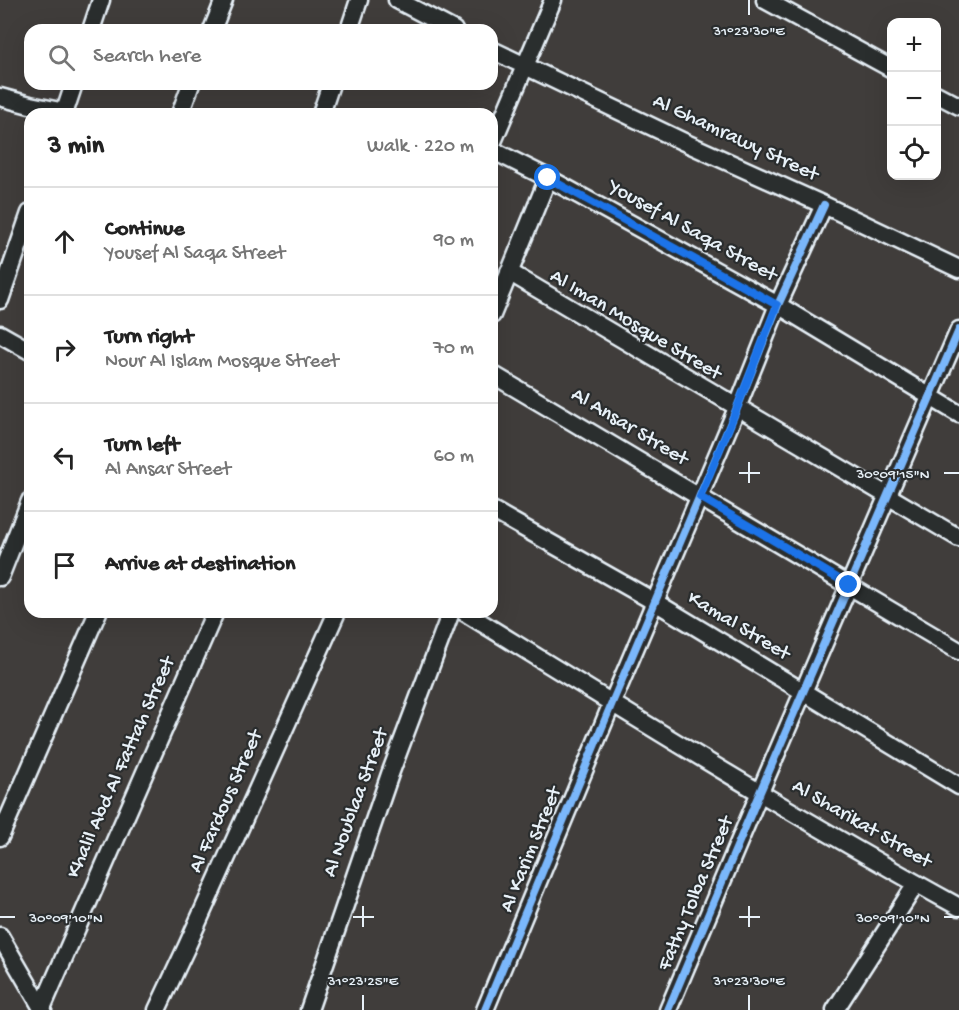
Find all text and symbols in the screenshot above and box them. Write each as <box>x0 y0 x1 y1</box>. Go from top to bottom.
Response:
map controls <box>887 18 941 180</box>
button: + <box>887 18 941 72</box>
text: 31°23'30"E <box>712 23 785 41</box>
search box <box>24 24 498 90</box>
icon: search <box>45 41 78 74</box>
text: Search here <box>93 44 201 70</box>
button: − <box>887 72 941 126</box>
street label: Al Ghamrawy Street <box>648 90 824 189</box>
button: locate <box>887 126 941 180</box>
text: 3 min <box>48 132 104 163</box>
text: Walk · 220 m <box>367 136 474 159</box>
route start <box>534 164 560 190</box>
street label: Yousef Al Saqa Street <box>602 174 783 290</box>
text: Continue <box>105 217 185 243</box>
icon: ahead <box>48 225 81 258</box>
text: 90 m <box>434 230 474 253</box>
text: Yousef Al Saqa Street <box>105 243 285 266</box>
street label: Al Iman Mosque Street <box>545 265 728 388</box>
text: Turn right <box>105 325 193 351</box>
icon: right <box>48 333 81 366</box>
text: 70 m <box>433 338 474 361</box>
text: Nour Al Islam Mosque Street <box>105 351 339 374</box>
street label: Al Ansar Street <box>566 383 694 474</box>
text: Turn left <box>105 433 179 459</box>
icon: left <box>48 441 81 474</box>
text: 60 m <box>434 446 474 469</box>
text: Al Ansar Street <box>105 459 231 482</box>
text: 30°09'15"N <box>856 466 930 484</box>
icon: arrive <box>48 549 81 582</box>
text: Arrive at destination <box>105 552 295 578</box>
route end <box>835 571 861 597</box>
street label: Kamal Street <box>682 587 796 669</box>
street label: Khalil Abd Al Fattah Street <box>62 651 183 882</box>
street label: Al Noublaa Street <box>318 723 396 881</box>
street label: Al Fardous Street <box>184 725 271 877</box>
street label: Al Sharikat Street <box>787 775 937 876</box>
street label: Al Karim Street <box>495 781 569 916</box>
street label: Fathy Tolba Street <box>653 811 742 976</box>
text: 30°09'10"N <box>28 910 103 928</box>
text: 30°09'10"N <box>855 910 930 928</box>
text: 31°23'25"E <box>327 973 399 991</box>
text: 31°23'30"E <box>712 973 785 991</box>

